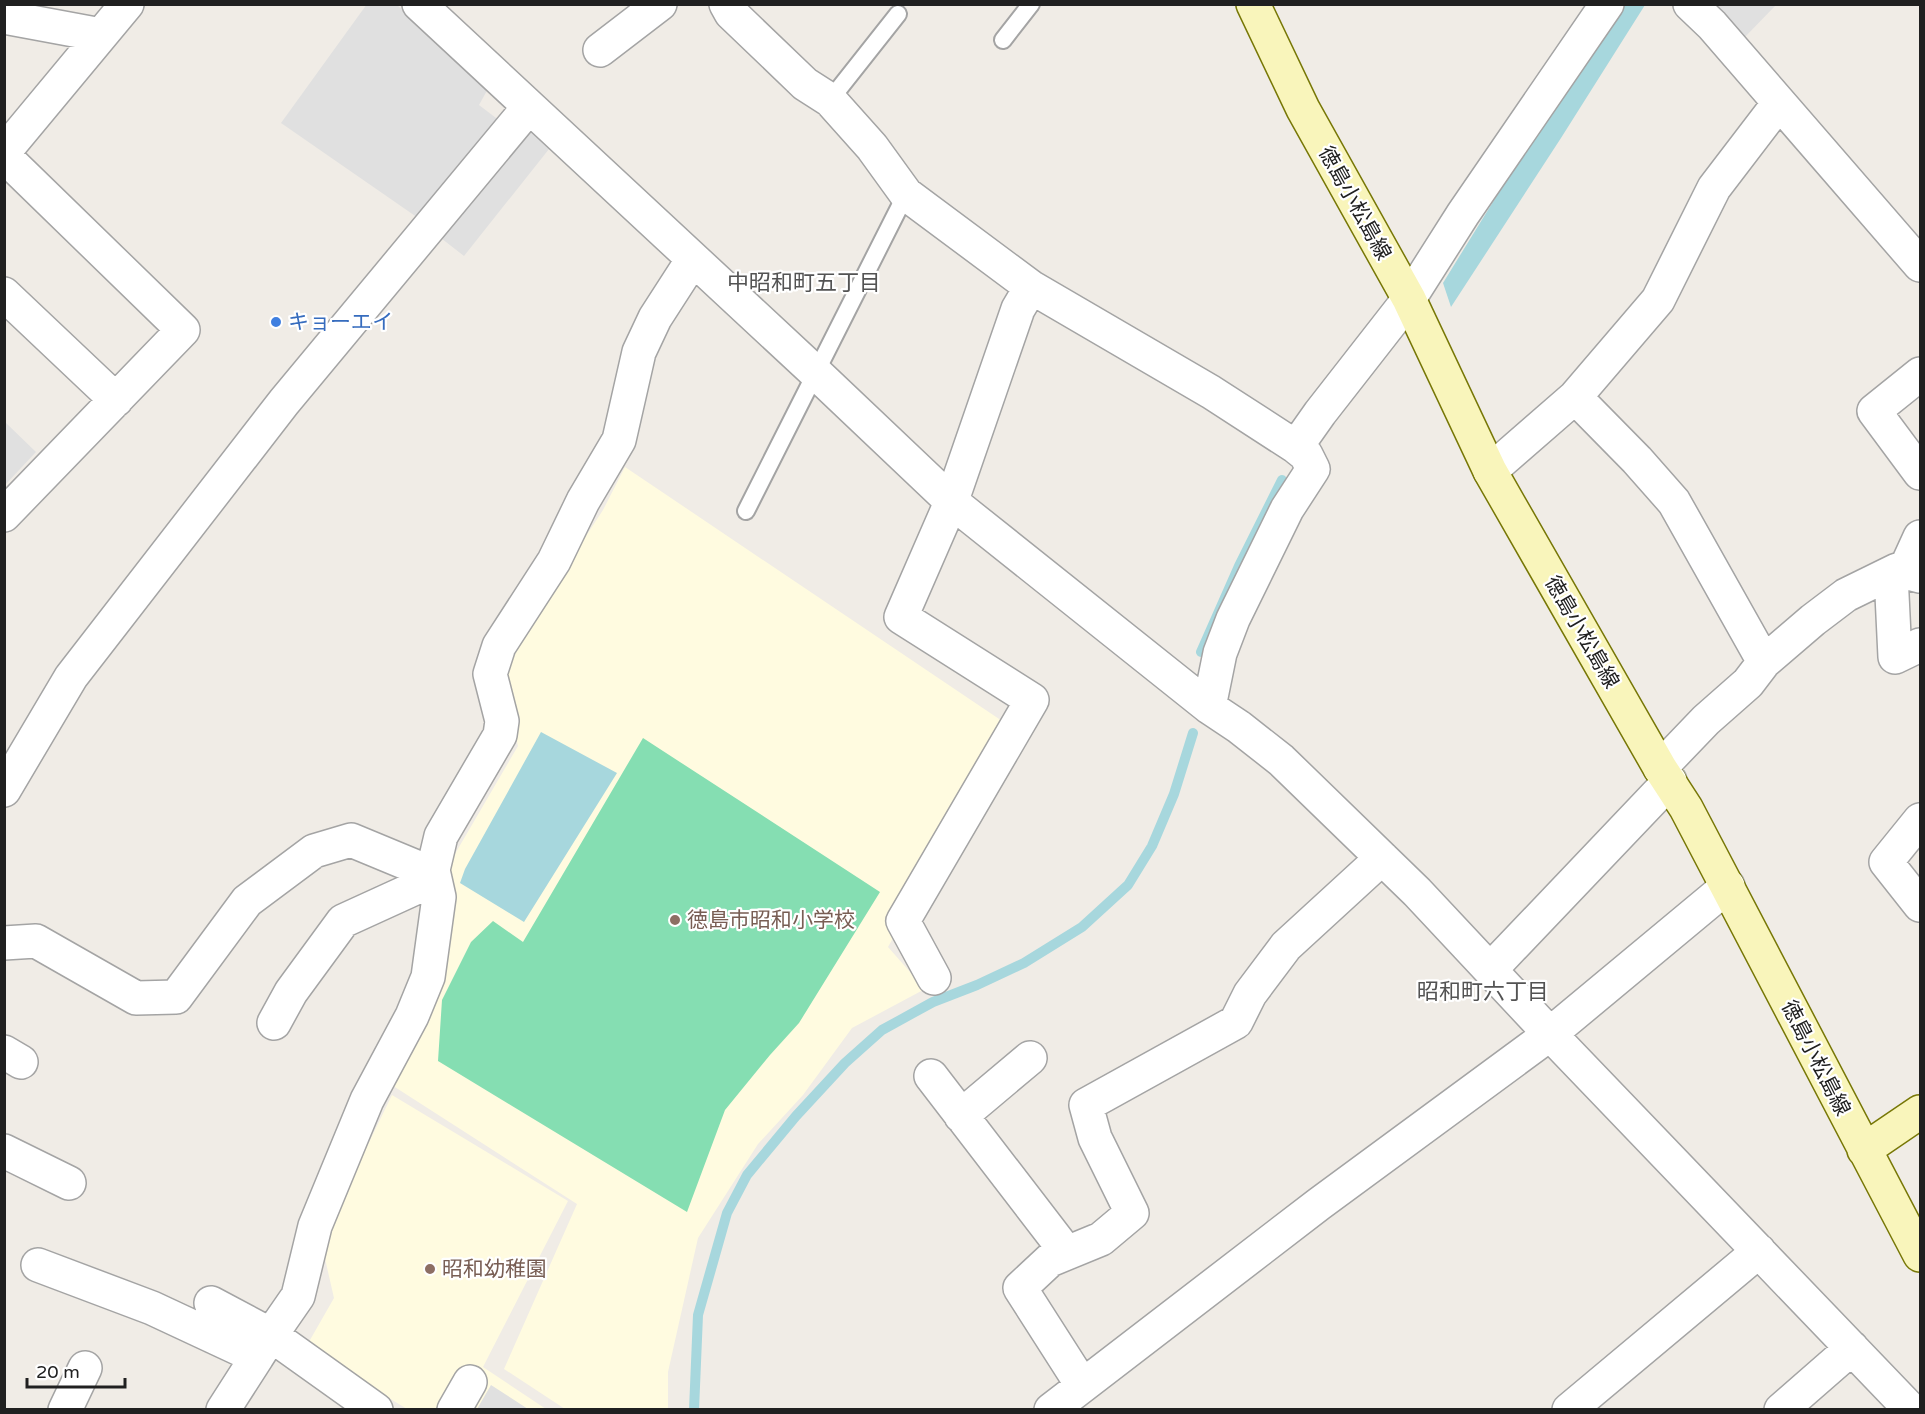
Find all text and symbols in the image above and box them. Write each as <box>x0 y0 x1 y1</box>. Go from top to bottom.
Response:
street label: 徳島小松島線 <box>1313 142 1396 264</box>
district label: 中昭和町五丁目 <box>727 270 881 296</box>
place label: キョーエイ <box>288 310 393 335</box>
marker: キョーエイ <box>269 315 283 329</box>
street label: 徳島小松島線 <box>1539 571 1624 693</box>
place label: 徳島市昭和小学校 <box>687 908 855 933</box>
marker: 徳島市昭和小学校 <box>668 913 682 927</box>
district label: 昭和町六丁目 <box>1417 979 1549 1005</box>
street label: 徳島小松島線 <box>1776 996 1855 1120</box>
place label: 昭和幼稚園 <box>442 1257 547 1282</box>
marker: 昭和幼稚園 <box>423 1262 437 1276</box>
scale bar <box>27 1351 124 1389</box>
text: 20 m <box>36 1361 80 1383</box>

